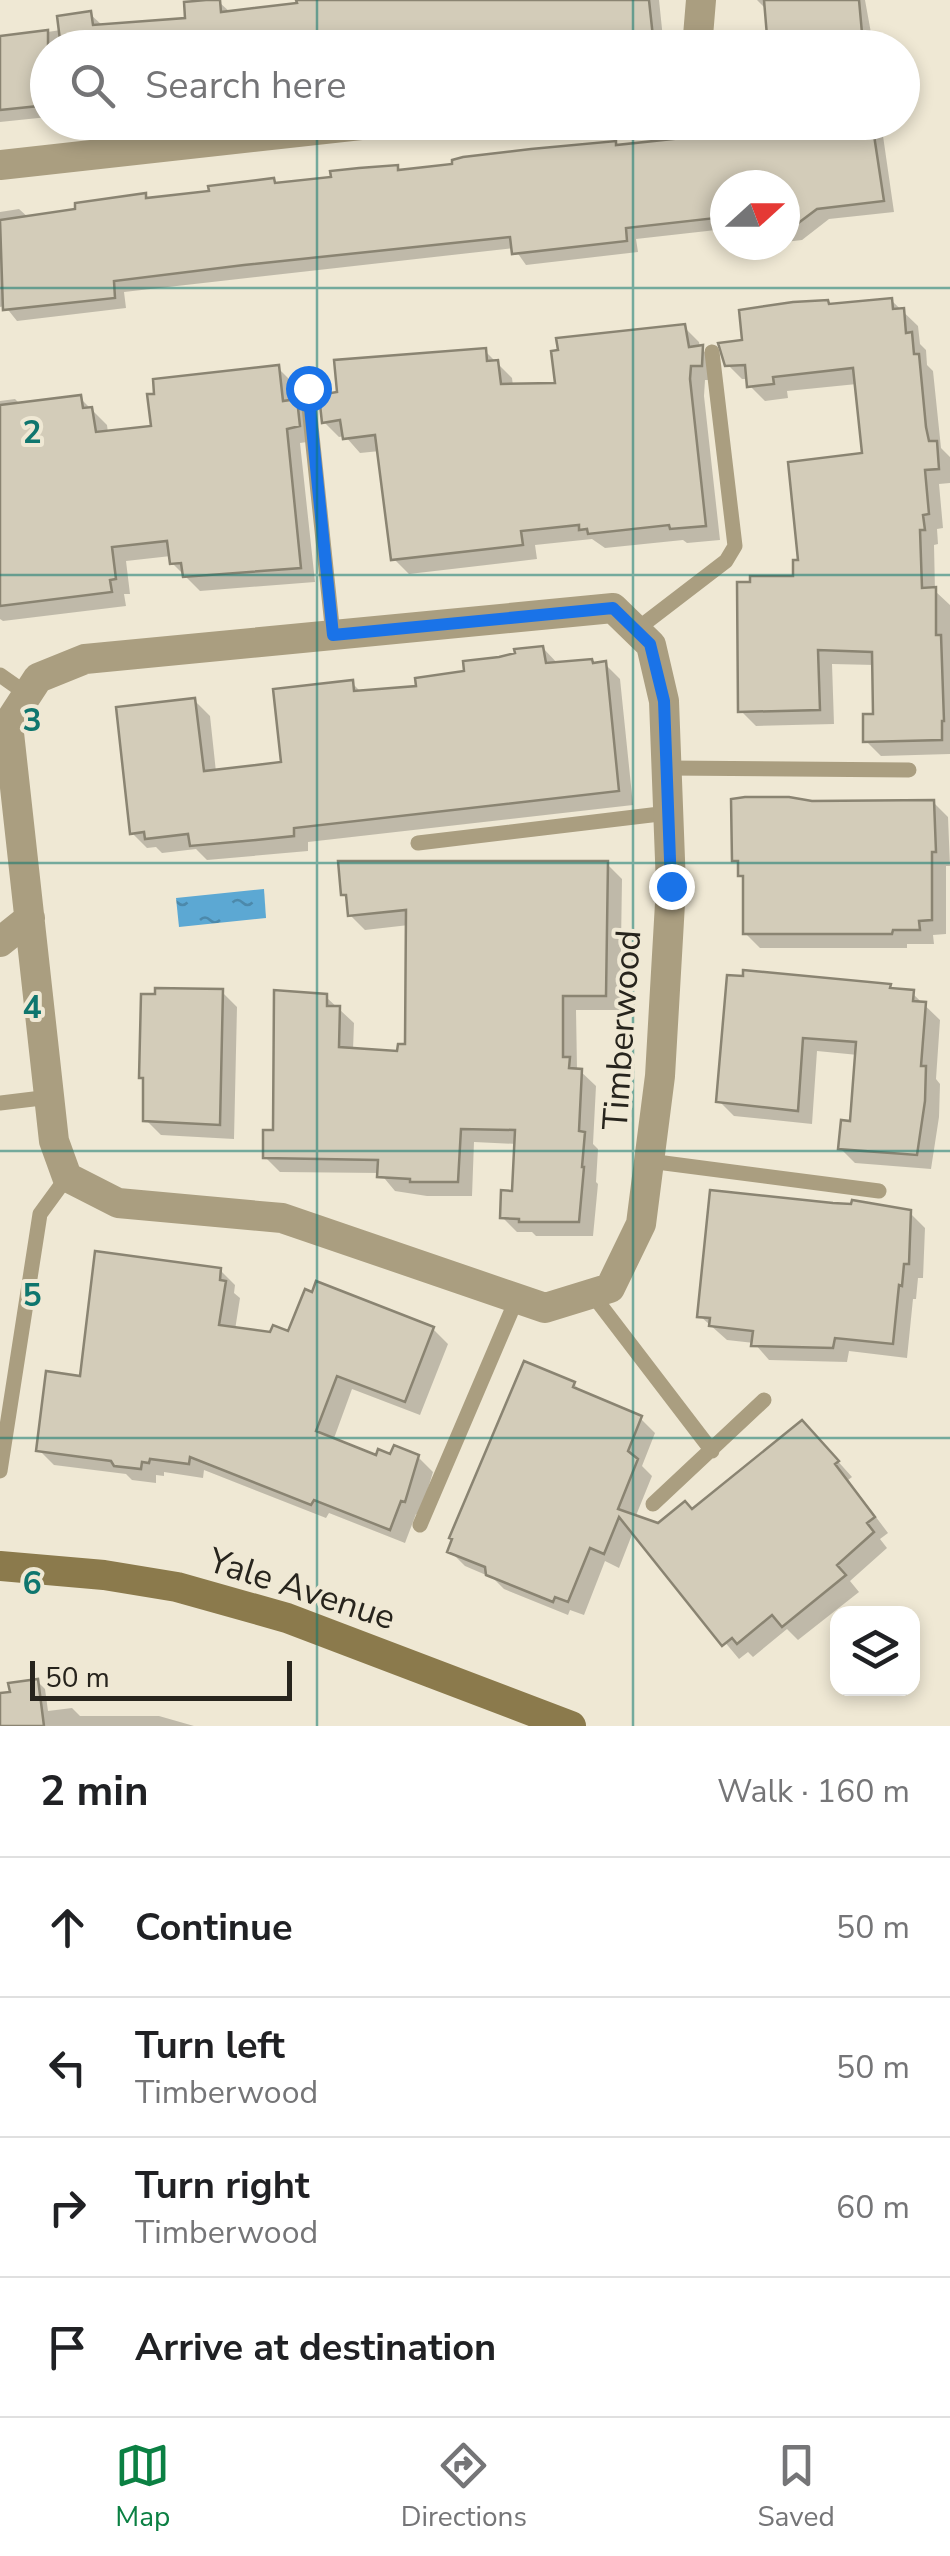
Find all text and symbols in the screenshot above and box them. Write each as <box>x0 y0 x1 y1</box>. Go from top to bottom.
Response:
search box <box>30 30 920 140</box>
icon: search <box>65 58 120 113</box>
text: Search here <box>145 60 346 111</box>
north arrow <box>710 170 800 260</box>
route start <box>286 366 332 412</box>
text: 2 <box>22 411 42 454</box>
text: 3 <box>22 699 42 742</box>
route end <box>649 864 695 910</box>
street label: Timberwood <box>592 928 652 1132</box>
text: 4 <box>22 986 42 1029</box>
text: 5 <box>22 1274 42 1317</box>
street label: Yale Avenue <box>202 1536 401 1641</box>
text: 6 <box>22 1562 42 1605</box>
map controls <box>830 1606 920 1696</box>
button: layers <box>830 1606 920 1696</box>
scale bar <box>30 1656 292 1700</box>
text: 50 m <box>45 1659 110 1697</box>
text: 2 min <box>40 1763 149 1820</box>
text: Walk · 160 m <box>717 1770 910 1813</box>
icon: ahead <box>40 1900 95 1955</box>
text: Continue <box>135 1902 293 1953</box>
text: 50 m <box>836 1906 910 1949</box>
text: Turn left <box>135 2020 285 2071</box>
icon: left <box>40 2040 95 2095</box>
text: 50 m <box>836 2046 910 2089</box>
text: Timberwood <box>135 2071 318 2114</box>
text: Turn right <box>135 2160 310 2211</box>
icon: right <box>40 2180 95 2235</box>
text: 60 m <box>836 2186 910 2229</box>
text: Timberwood <box>135 2211 318 2254</box>
icon: arrive <box>40 2320 95 2375</box>
text: Arrive at destination <box>135 2322 496 2373</box>
tab: Map <box>115 2438 170 2536</box>
tab: Directions <box>401 2438 527 2536</box>
tab: Saved <box>757 2438 835 2536</box>

